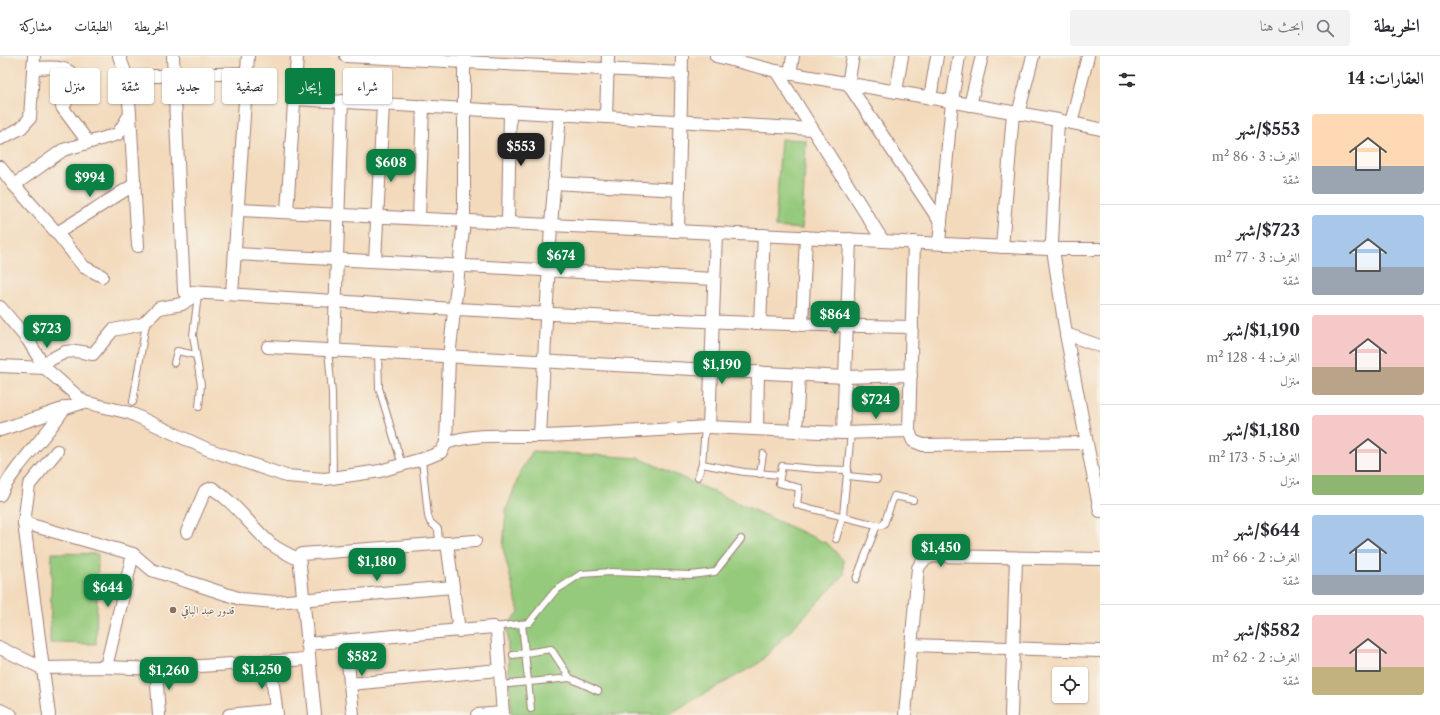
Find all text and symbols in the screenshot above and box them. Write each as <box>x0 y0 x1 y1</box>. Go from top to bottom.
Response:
search box <box>1070 10 1350 46</box>
text: الخريطة <box>1374 14 1420 37</box>
text: ابحث هنا <box>1260 16 1304 35</box>
text: مشاركة <box>20 17 52 35</box>
text: الطبقات <box>74 17 112 35</box>
text: الخريطة <box>134 17 168 35</box>
icon: search <box>1314 17 1336 39</box>
chip: منزل <box>50 68 100 104</box>
chip: شقة <box>108 68 154 104</box>
chip: جديد <box>162 68 214 104</box>
chip: تصفية <box>222 68 277 104</box>
chip: إيجار <box>285 68 335 104</box>
chip: شراء <box>343 68 392 104</box>
text: العقارات: 14 <box>1348 68 1424 88</box>
icon: filters <box>1116 69 1138 91</box>
text: $553/شهر <box>1236 119 1300 139</box>
icon: home <box>1344 130 1392 178</box>
pin: $553 <box>497 133 545 167</box>
text: $553 <box>507 138 535 154</box>
text: الغرف: 3 · 86 m² <box>1212 148 1300 164</box>
pin: $608 <box>367 149 415 183</box>
text: $608 <box>375 154 407 170</box>
pin: $994 <box>66 164 114 198</box>
text: $994 <box>75 169 105 185</box>
text: شقة <box>1283 171 1300 187</box>
text: $723/شهر <box>1236 220 1300 240</box>
icon: home <box>1344 231 1392 279</box>
pin: $674 <box>537 242 585 276</box>
text: $674 <box>547 247 575 263</box>
text: الغرف: 3 · 77 m² <box>1214 249 1300 265</box>
text: شقة <box>1283 272 1300 288</box>
pin: $864 <box>811 301 859 335</box>
text: $864 <box>820 306 850 322</box>
pin: $723 <box>23 315 71 349</box>
text: $723 <box>32 320 62 336</box>
text: $1,190/شهر <box>1224 320 1300 340</box>
icon: home <box>1344 331 1392 379</box>
text: الغرف: 4 · 128 m² <box>1206 349 1300 365</box>
pin: $1,190 <box>689 351 755 385</box>
text: $1,190 <box>703 356 741 372</box>
text: منزل <box>1280 372 1300 388</box>
pin: $724 <box>852 386 900 420</box>
text: $724 <box>861 391 891 407</box>
text: $1,180/شهر <box>1223 420 1300 440</box>
icon: home <box>1344 431 1392 479</box>
text: الغرف: 5 · 173 m² <box>1208 449 1300 465</box>
text: منزل <box>1280 472 1300 488</box>
text: $644/شهر <box>1234 520 1300 540</box>
icon: home <box>1344 531 1392 579</box>
pin: $1,450 <box>908 534 974 568</box>
text: $1,450 <box>921 539 961 555</box>
pin: $1,180 <box>344 548 410 582</box>
text: الغرف: 2 · 66 m² <box>1212 549 1300 565</box>
text: $1,180 <box>358 553 396 569</box>
text: شقة <box>1283 572 1300 588</box>
pin: $644 <box>84 574 132 608</box>
text: $644 <box>93 579 123 595</box>
place label: قدور عبد الباقي <box>181 603 235 619</box>
marker: قدور عبد الباقي <box>168 605 178 615</box>
text: $582/شهر <box>1235 620 1300 640</box>
icon: home <box>1344 631 1392 679</box>
pin: $582 <box>338 643 386 677</box>
text: $582 <box>347 648 377 664</box>
text: الغرف: 2 · 62 m² <box>1212 649 1300 665</box>
pin: $1,250 <box>229 656 295 690</box>
pin: $1,260 <box>136 657 202 691</box>
text: $1,250 <box>242 661 282 677</box>
text: $1,260 <box>149 662 189 678</box>
map controls <box>1052 667 1088 703</box>
button: locate <box>1052 667 1088 703</box>
text: شقة <box>1283 672 1300 688</box>

